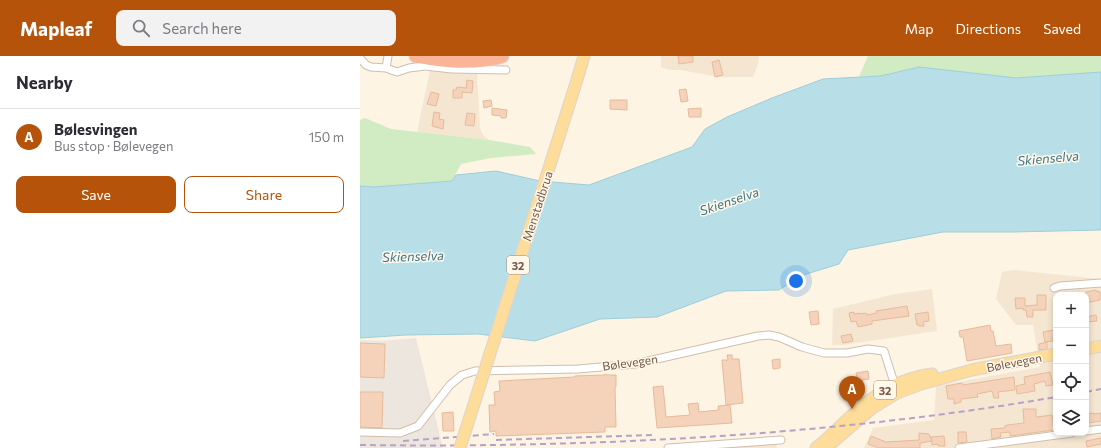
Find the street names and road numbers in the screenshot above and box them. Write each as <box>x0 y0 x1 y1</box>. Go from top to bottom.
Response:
street label: Menstadbrua <box>519 169 555 243</box>
road number: 32 <box>507 256 529 274</box>
street label: Bølevegen <box>985 350 1043 374</box>
street label: Bølevegen <box>601 351 659 373</box>
road number: 32 <box>874 381 896 399</box>

